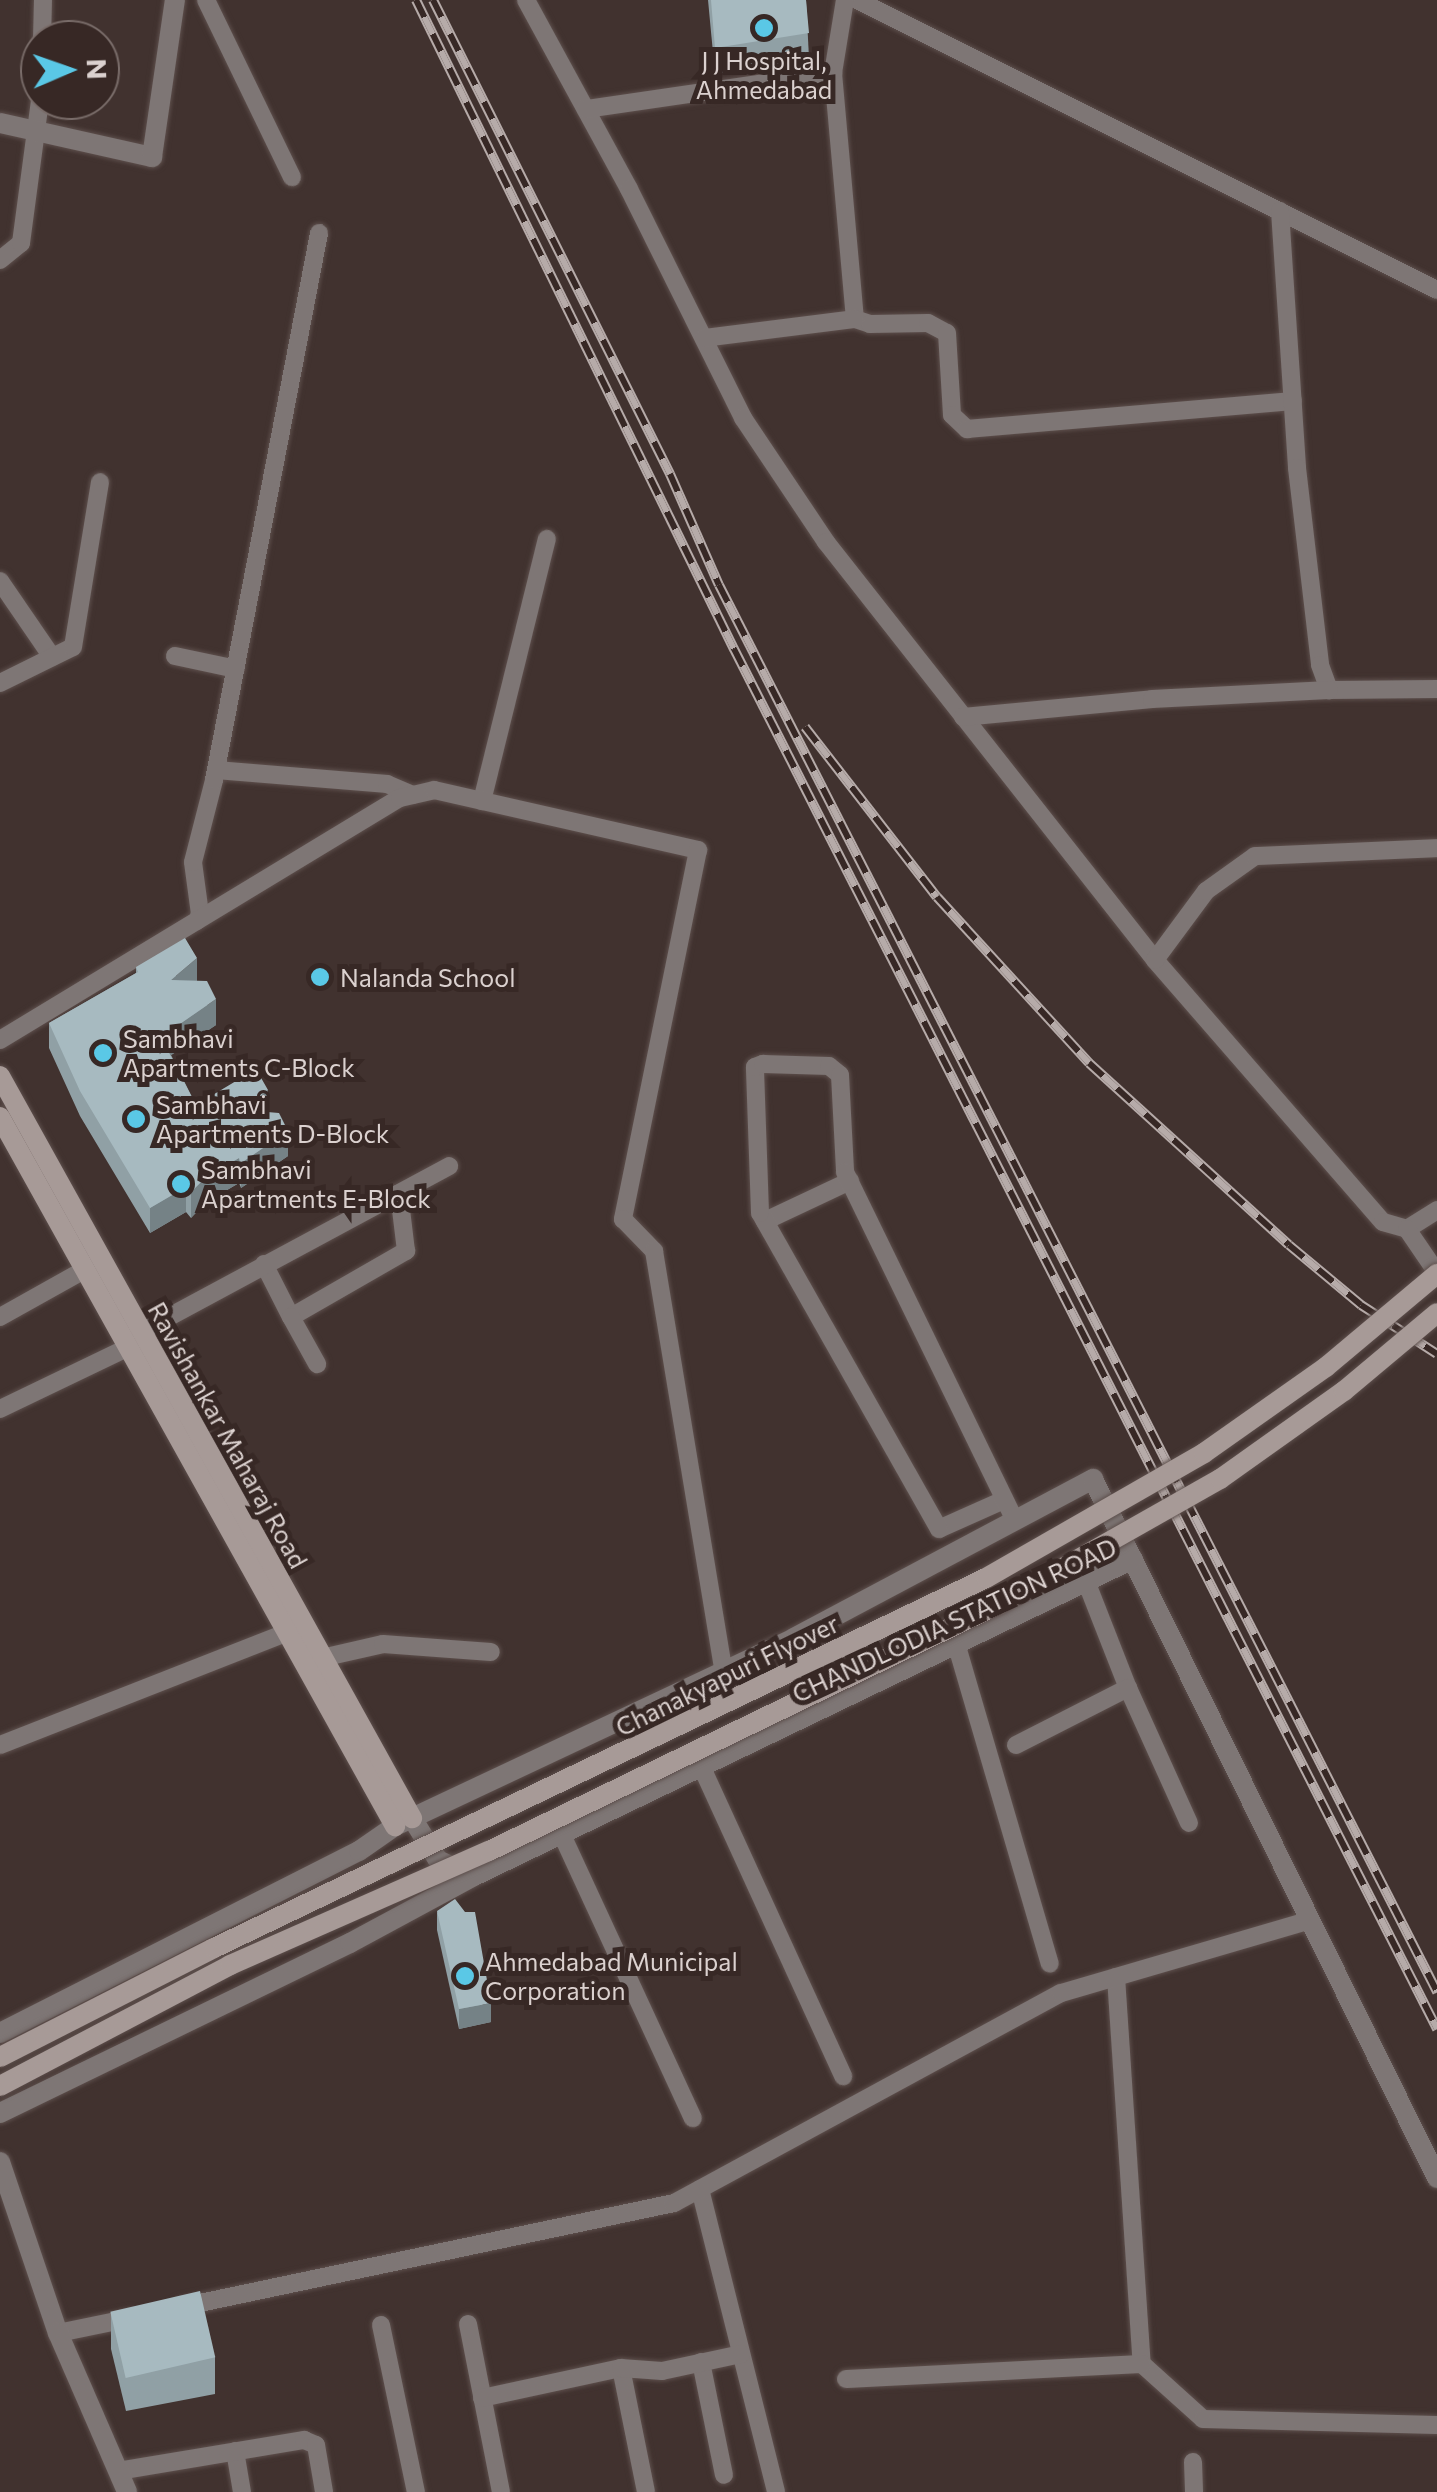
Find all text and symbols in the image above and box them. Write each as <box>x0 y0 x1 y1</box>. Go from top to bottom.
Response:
marker: J J Hospital, Ahmedabad <box>751 15 777 41</box>
north arrow <box>20 20 120 120</box>
place label: J J Hospital, Ahmedabad <box>696 46 832 105</box>
text: N <box>81 58 115 80</box>
place label: Nalanda School <box>340 962 516 992</box>
marker: Nalanda School <box>309 966 331 988</box>
place label: Sambhavi Apartments C-Block <box>123 1024 355 1083</box>
marker: Sambhavi Apartments C-Block <box>92 1042 114 1064</box>
place label: Sambhavi Apartments D-Block <box>156 1090 389 1149</box>
marker: Sambhavi Apartments D-Block <box>125 1108 147 1130</box>
place label: Sambhavi Apartments E-Block <box>201 1155 431 1214</box>
marker: Sambhavi Apartments E-Block <box>170 1173 192 1195</box>
street label: Ravishankar Maharaj Road <box>142 1297 314 1573</box>
street label: CHANDLODIA STATION ROAD <box>787 1532 1121 1708</box>
street label: Chanakyapuri Flyover <box>611 1608 843 1742</box>
place label: Ahmedabad Municipal Corporation <box>485 1947 738 2006</box>
marker: Ahmedabad Municipal Corporation <box>454 1965 476 1987</box>

